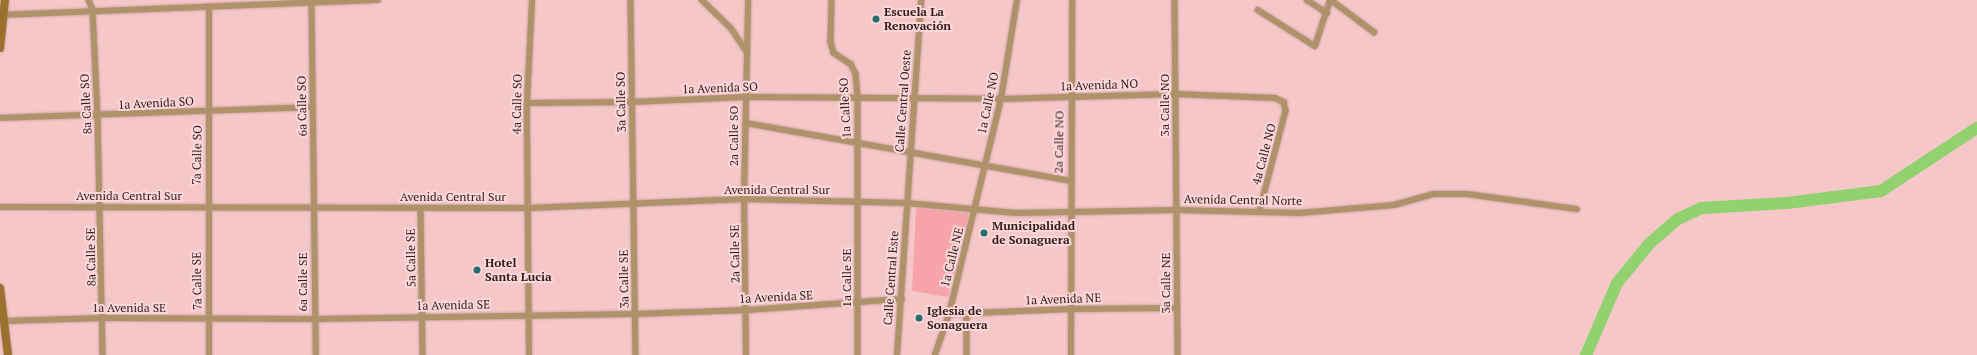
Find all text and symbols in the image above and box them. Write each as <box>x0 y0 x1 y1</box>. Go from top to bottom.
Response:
place label: Escuela La Renovación <box>884 5 951 33</box>
marker: Escuela La Renovación <box>871 14 881 24</box>
street label: Calle Central Oeste <box>892 49 914 153</box>
street label: 1a Calle NO <box>974 71 1002 135</box>
street label: 3a Calle SO <box>613 72 629 132</box>
street label: 8a Calle SO <box>77 73 95 135</box>
street label: 4a Calle SO <box>509 74 525 134</box>
street label: 3a Calle NO <box>1158 74 1172 136</box>
street label: 6a Calle SO <box>294 76 310 136</box>
street label: 1a Avenida NO <box>1059 76 1139 94</box>
street label: 1a Calle SO <box>836 77 854 139</box>
street label: 1a Avenida SO <box>682 79 758 97</box>
street label: 1a Avenida SO <box>118 94 194 112</box>
street label: 2a Calle SO <box>727 106 741 166</box>
street label: 2a Calle NO <box>1051 110 1067 174</box>
street label: 4a Calle NO <box>1249 122 1279 186</box>
street label: 7a Calle SO <box>189 125 205 185</box>
street label: Avenida Central Sur <box>724 183 830 197</box>
street label: Avenida Central Sur <box>76 189 182 203</box>
street label: Avenida Central Sur <box>400 190 506 204</box>
street label: Avenida Central Norte <box>1184 192 1302 208</box>
place label: Municipalidad de Sonaguera <box>992 219 1075 247</box>
street label: 2a Calle SE <box>727 225 743 283</box>
street label: 1a Calle NE <box>938 226 966 288</box>
street label: 8a Calle SE <box>83 228 99 286</box>
marker: Municipalidad de Sonaguera <box>979 228 989 238</box>
street label: 5a Calle SE <box>403 229 419 287</box>
street label: Calle Central Este <box>881 230 901 326</box>
street label: 1a Calle SE <box>840 249 854 307</box>
street label: 3a Calle SE <box>616 250 632 308</box>
street label: 7a Calle SE <box>189 252 205 310</box>
street label: 3a Calle NE <box>1159 252 1173 314</box>
street label: 6a Calle SE <box>296 253 310 311</box>
place label: Hotel Santa Lucia <box>485 256 552 284</box>
marker: Hotel Santa Lucia <box>472 265 482 275</box>
street label: 1a Avenida SE <box>738 288 814 306</box>
street label: 1a Avenida NE <box>1024 290 1102 308</box>
street label: 1a Avenida SE <box>416 297 490 313</box>
street label: 1a Avenida SE <box>92 301 166 315</box>
place label: Iglesia de Sonaguera <box>927 304 988 332</box>
marker: Iglesia de Sonaguera <box>914 313 924 323</box>

